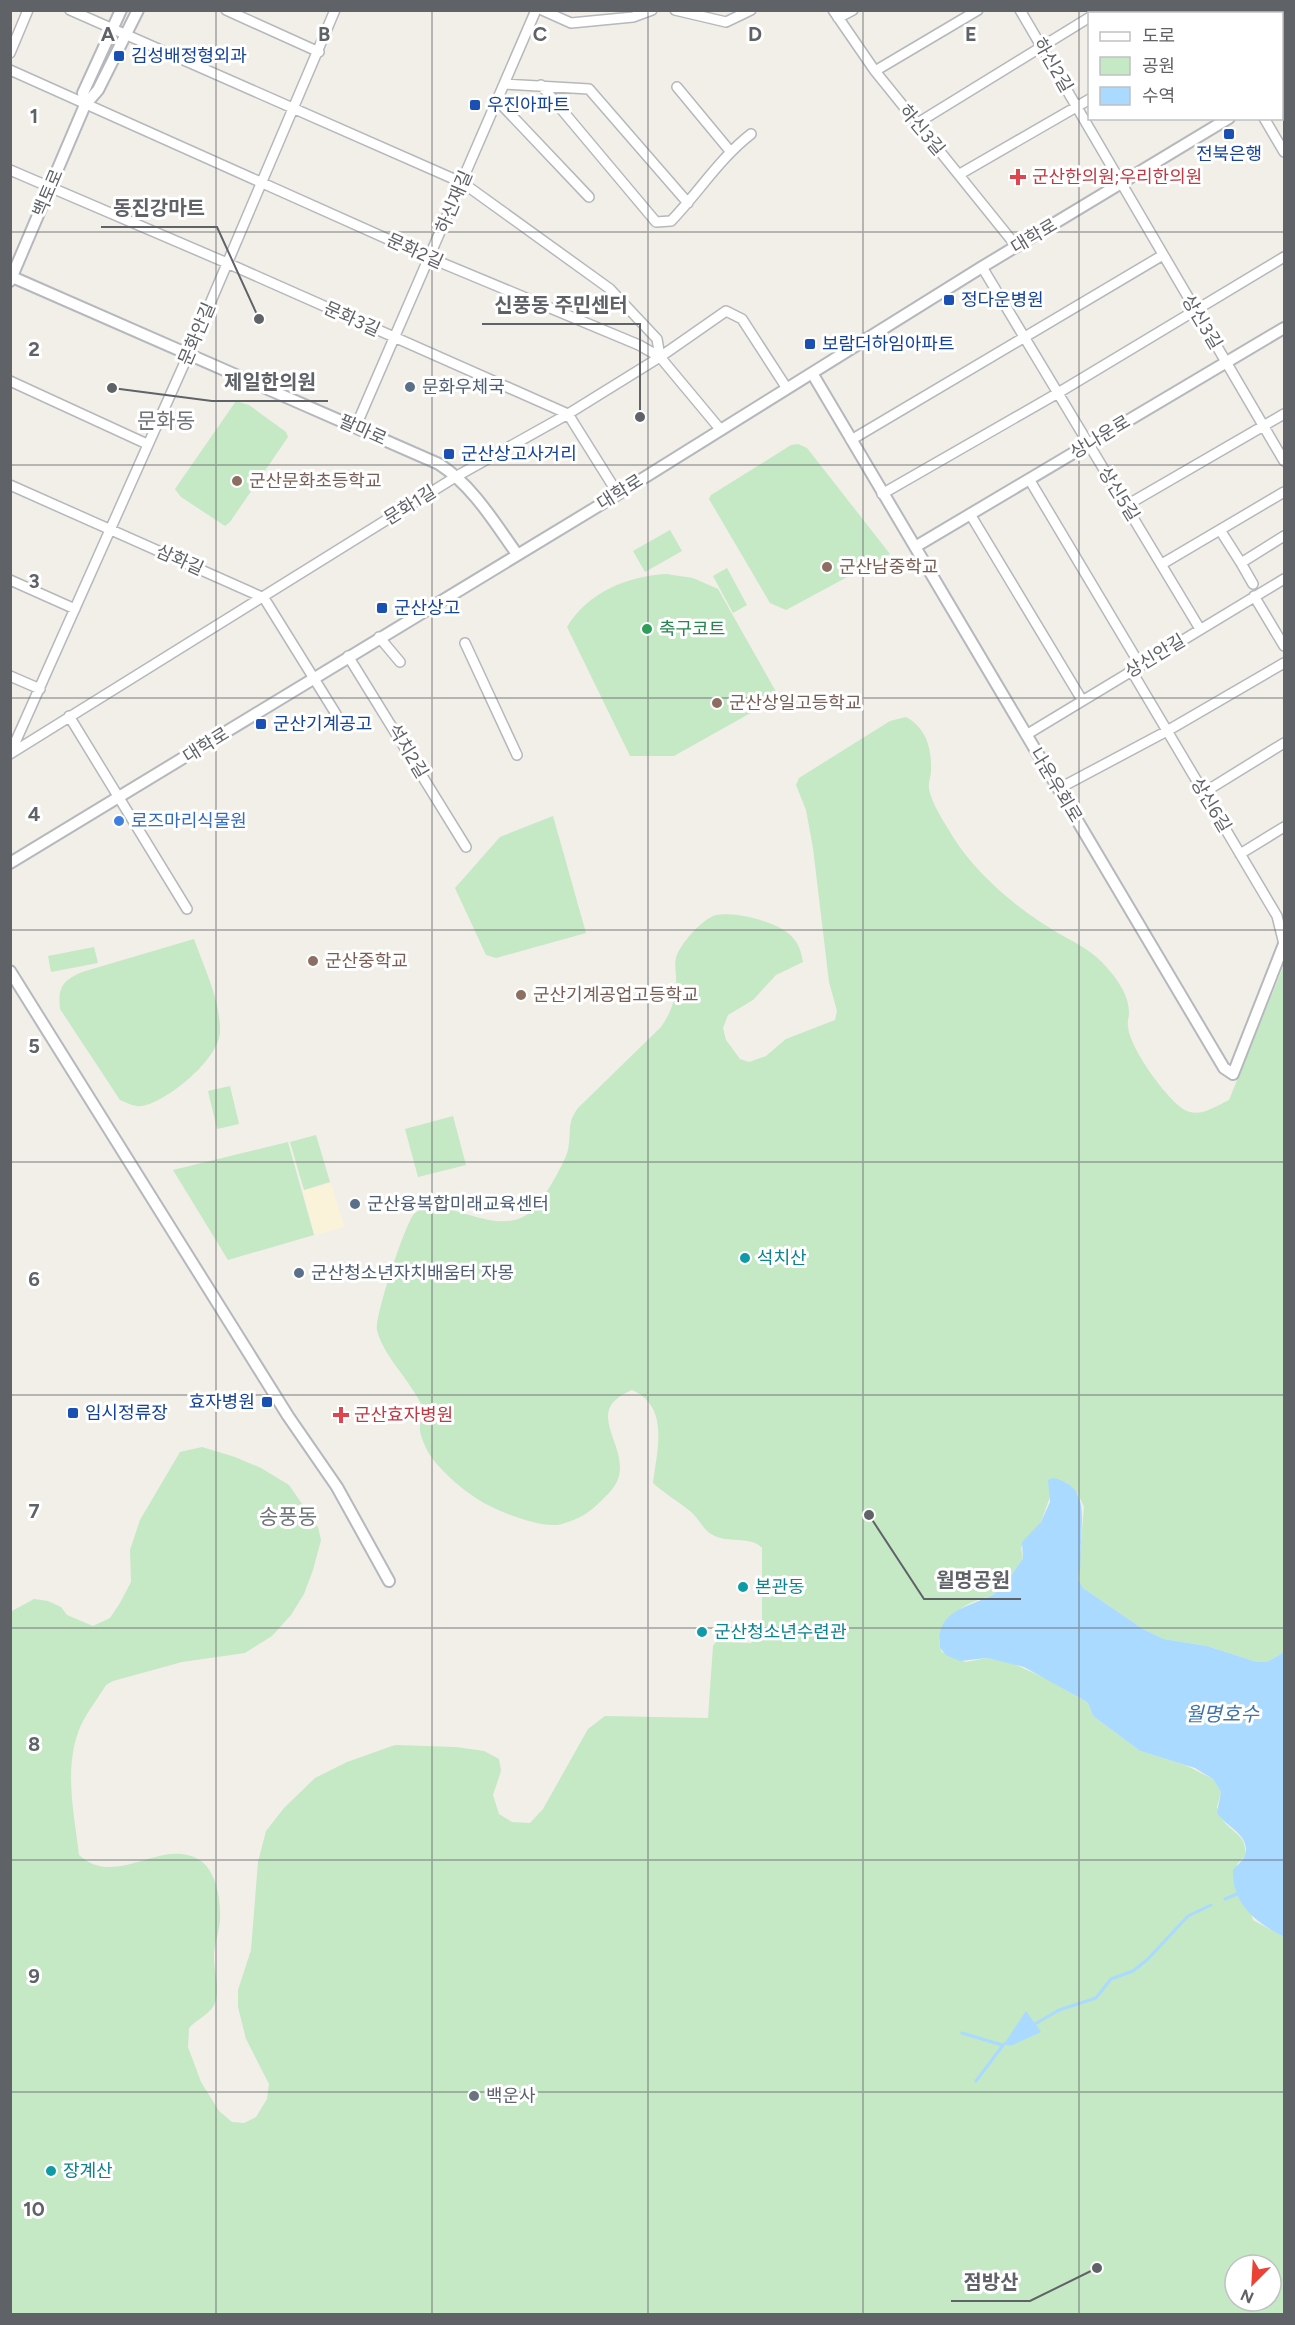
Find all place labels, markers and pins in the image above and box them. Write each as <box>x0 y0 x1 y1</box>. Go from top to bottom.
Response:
place label: 김성배정형외과 <box>131 45 247 67</box>
marker: 김성배정형외과 <box>112 49 126 63</box>
place label: 우진아파트 <box>487 94 570 116</box>
marker: 우진아파트 <box>468 98 482 112</box>
marker: 전북은행 <box>1222 127 1236 141</box>
place label: 전북은행 <box>1196 143 1262 165</box>
place label: 군산한의원;우리한의원 <box>1032 166 1202 188</box>
marker: 군산한의원;우리한의원 <box>1009 168 1027 186</box>
callout: 동진강마트 <box>101 189 217 227</box>
callout: 신풍동 주민센터 <box>482 286 640 324</box>
place label: 정다운병원 <box>961 289 1044 311</box>
marker: 정다운병원 <box>942 293 956 307</box>
place label: 보람더하임아파트 <box>822 333 954 355</box>
marker: 보람더하임아파트 <box>803 337 817 351</box>
callout: 제일한의원 <box>212 363 328 401</box>
place label: 문화우체국 <box>422 376 505 398</box>
marker: 문화우체국 <box>403 380 417 394</box>
place label: 군산상고사거리 <box>461 443 577 465</box>
marker: 군산상고사거리 <box>442 447 456 461</box>
place label: 군산문화초등학교 <box>249 470 381 492</box>
marker: 군산문화초등학교 <box>230 474 244 488</box>
place label: 군산남중학교 <box>839 556 938 578</box>
marker: 군산남중학교 <box>820 560 834 574</box>
place label: 군산상고 <box>394 597 460 619</box>
marker: 군산상고 <box>375 601 389 615</box>
place label: 축구코트 <box>659 618 725 640</box>
marker: 축구코트 <box>640 622 654 636</box>
place label: 군산상일고등학교 <box>729 692 861 714</box>
marker: 군산상일고등학교 <box>710 696 724 710</box>
place label: 군산기계공고 <box>273 713 372 735</box>
marker: 군산기계공고 <box>254 717 268 731</box>
place label: 로즈마리식물원 <box>131 810 247 832</box>
marker: 로즈마리식물원 <box>112 814 126 828</box>
place label: 군산중학교 <box>325 950 408 972</box>
marker: 군산중학교 <box>306 954 320 968</box>
place label: 군산기계공업고등학교 <box>533 984 699 1006</box>
marker: 군산기계공업고등학교 <box>514 988 528 1002</box>
place label: 군산융복합미래교육센터 <box>367 1193 549 1215</box>
marker: 군산융복합미래교육센터 <box>348 1197 362 1211</box>
place label: 석치산 <box>757 1247 807 1269</box>
marker: 석치산 <box>738 1251 752 1265</box>
place label: 군산청소년자치배움터 자몽 <box>311 1262 514 1284</box>
marker: 군산청소년자치배움터 자몽 <box>292 1266 306 1280</box>
place label: 효자병원 <box>189 1391 255 1413</box>
marker: 효자병원 <box>260 1395 274 1409</box>
place label: 임시정류장 <box>85 1402 168 1424</box>
place label: 군산효자병원 <box>354 1404 453 1426</box>
marker: 임시정류장 <box>66 1406 80 1420</box>
marker: 군산효자병원 <box>332 1406 350 1424</box>
callout: 월명공원 <box>924 1561 1021 1599</box>
place label: 본관동 <box>755 1576 805 1598</box>
marker: 본관동 <box>736 1580 750 1594</box>
place label: 군산청소년수련관 <box>714 1621 847 1643</box>
marker: 군산청소년수련관 <box>695 1625 709 1639</box>
place label: 백운사 <box>486 2085 536 2107</box>
marker: 백운사 <box>467 2089 481 2103</box>
place label: 장계산 <box>63 2160 113 2182</box>
marker: 장계산 <box>44 2164 58 2178</box>
callout: 점방산 <box>951 2263 1030 2301</box>

